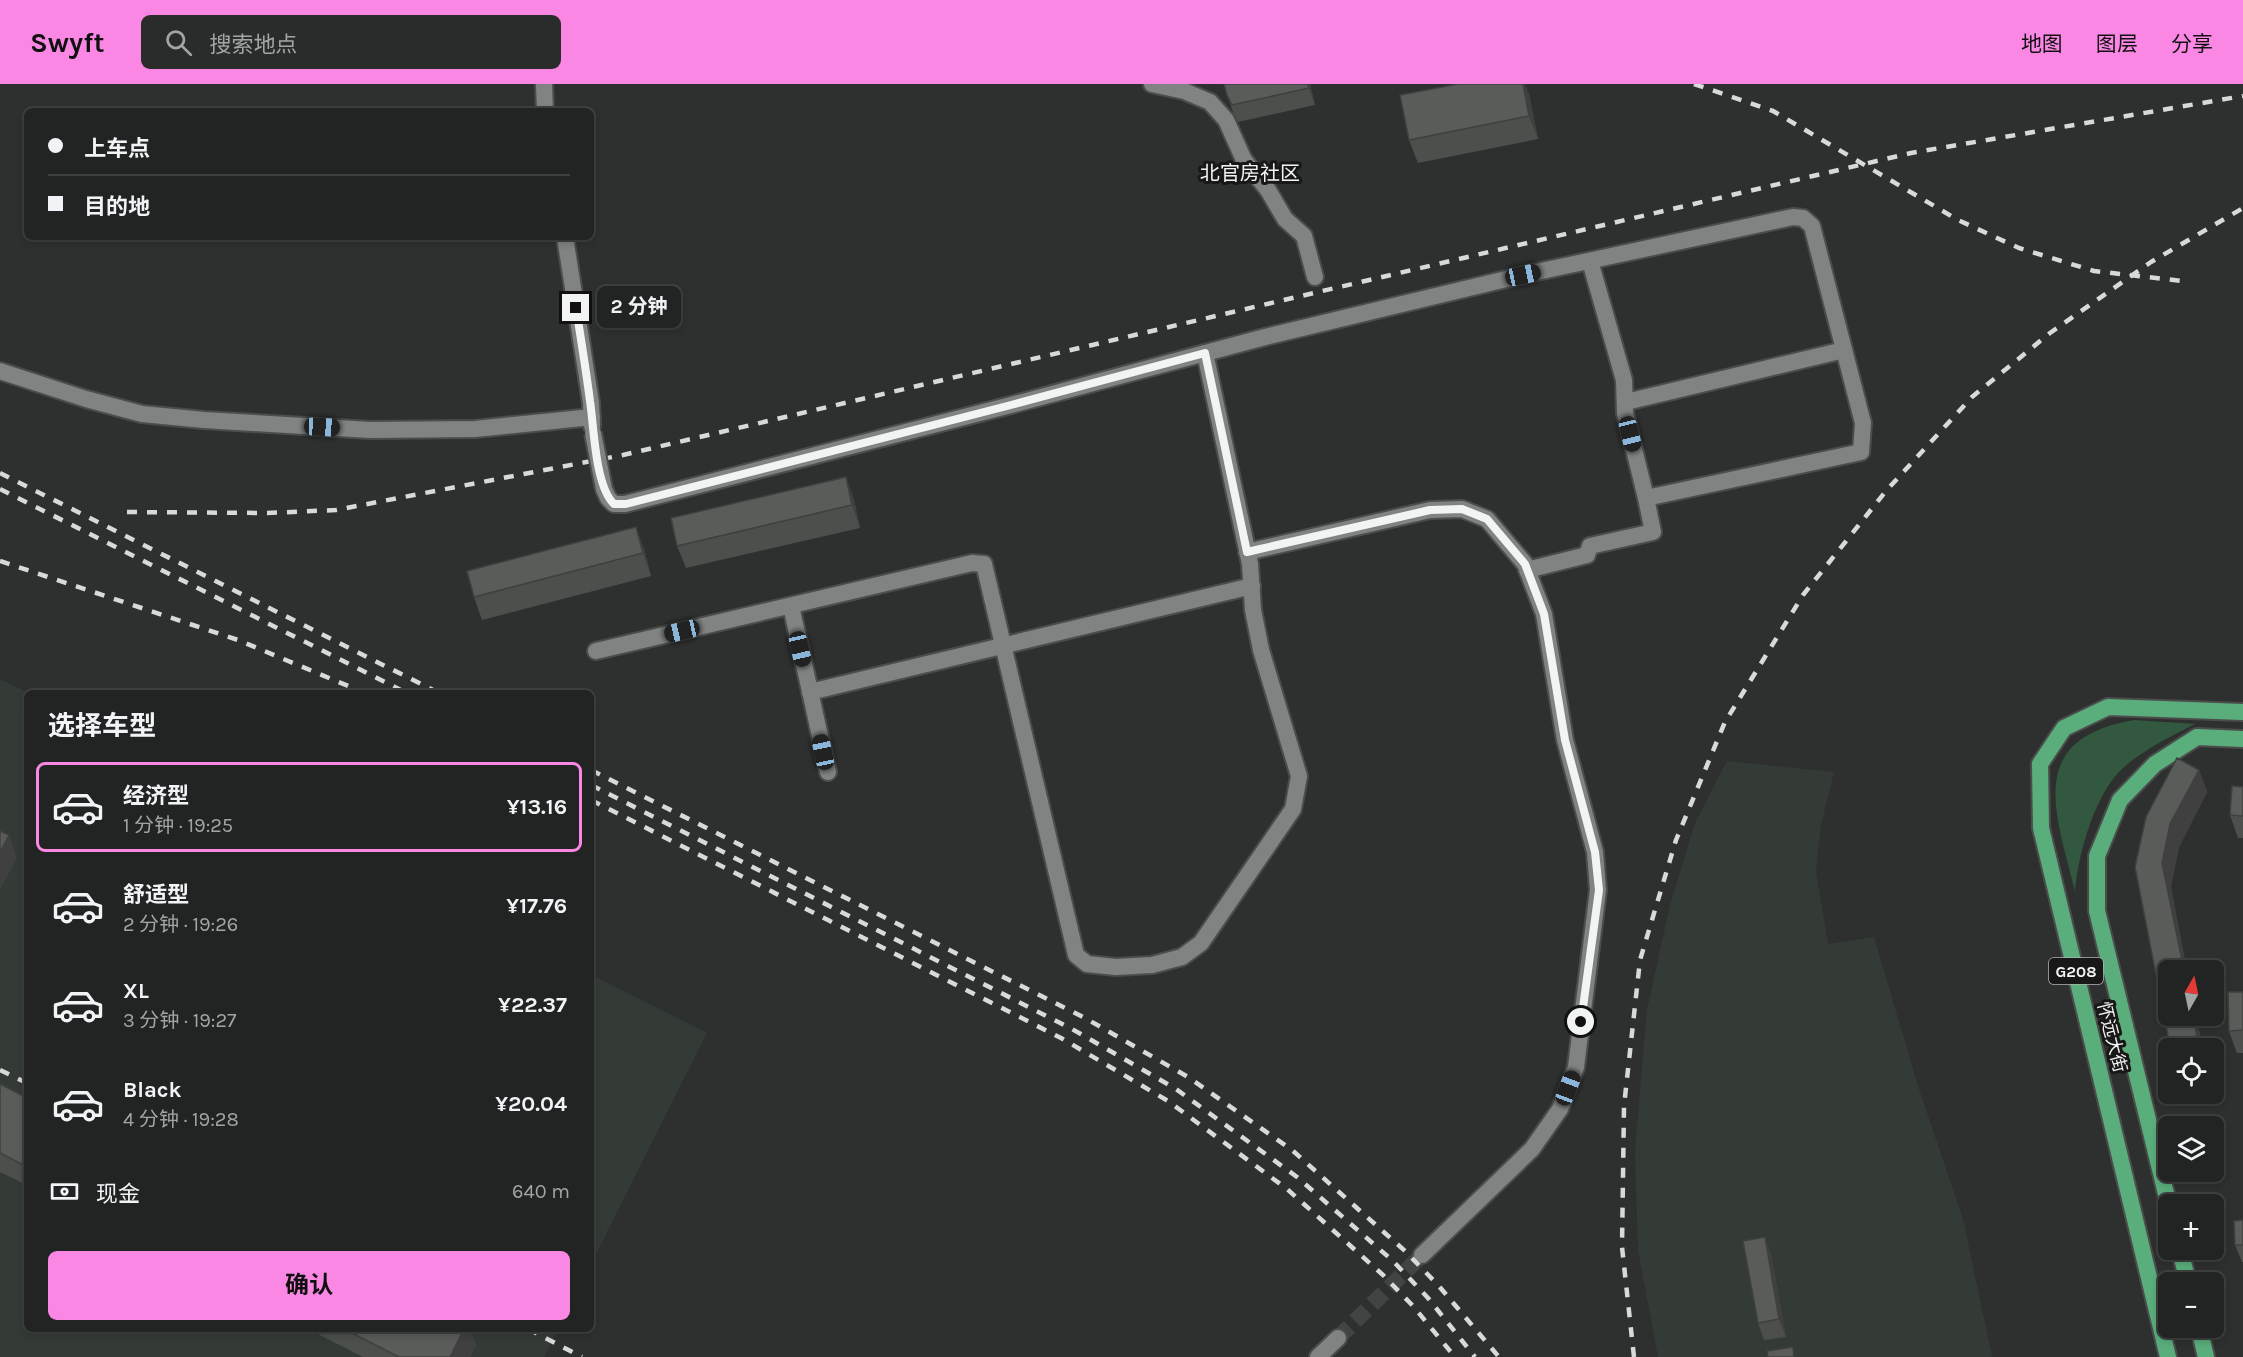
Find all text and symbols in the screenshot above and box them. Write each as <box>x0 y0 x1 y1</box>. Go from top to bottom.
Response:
search box <box>141 15 561 69</box>
text: Swyft <box>30 26 105 59</box>
icon: search <box>162 26 195 59</box>
text: 搜索地点 <box>210 32 298 58</box>
text: 地图 <box>2021 32 2063 56</box>
text: 图层 <box>2096 32 2138 56</box>
text: 分享 <box>2171 32 2213 56</box>
text: 上车点 <box>84 136 150 162</box>
district label: 北官房社区 <box>1200 162 1300 185</box>
text: 目的地 <box>84 194 150 220</box>
car <box>1504 262 1542 288</box>
callout: 2 分钟 <box>597 287 681 329</box>
route end <box>562 294 589 321</box>
text: 2 分钟 <box>610 295 668 318</box>
car <box>1617 414 1643 454</box>
car <box>304 417 340 437</box>
car <box>662 618 702 644</box>
car <box>787 629 813 669</box>
text: 选择车型 <box>48 710 156 742</box>
car <box>810 733 836 771</box>
icon: car <box>51 780 105 834</box>
text: 经济型 <box>123 783 189 809</box>
text: ¥13.16 <box>507 794 567 820</box>
text: 1 分钟 · 19:25 <box>123 814 233 837</box>
icon: car <box>51 879 105 933</box>
text: 舒适型 <box>123 882 189 908</box>
text: ¥17.76 <box>506 893 567 919</box>
text: 2 分钟 · 19:26 <box>123 913 238 936</box>
road number: G208 <box>2049 958 2103 984</box>
north arrow <box>2158 960 2224 1026</box>
map controls <box>2158 960 2224 1338</box>
icon: car <box>51 978 105 1032</box>
text: XL <box>123 978 149 1004</box>
text: ¥22.37 <box>498 992 567 1018</box>
street label: 怀远大街 <box>2093 999 2131 1075</box>
route start <box>1567 1008 1594 1035</box>
text: 3 分钟 · 19:27 <box>123 1009 236 1032</box>
button: locate <box>2158 1038 2224 1104</box>
car <box>1553 1068 1583 1108</box>
icon: car <box>51 1077 105 1131</box>
text: Black <box>123 1077 182 1103</box>
text: ¥20.04 <box>495 1091 567 1117</box>
text: 4 分钟 · 19:28 <box>123 1108 239 1131</box>
button: layers <box>2158 1116 2224 1182</box>
icon: cash <box>48 1175 81 1208</box>
text: 640 m <box>512 1180 570 1203</box>
text: 现金 <box>96 1181 140 1207</box>
button: + <box>2158 1194 2224 1260</box>
button: 确认 <box>48 1251 570 1320</box>
button: − <box>2158 1272 2224 1338</box>

